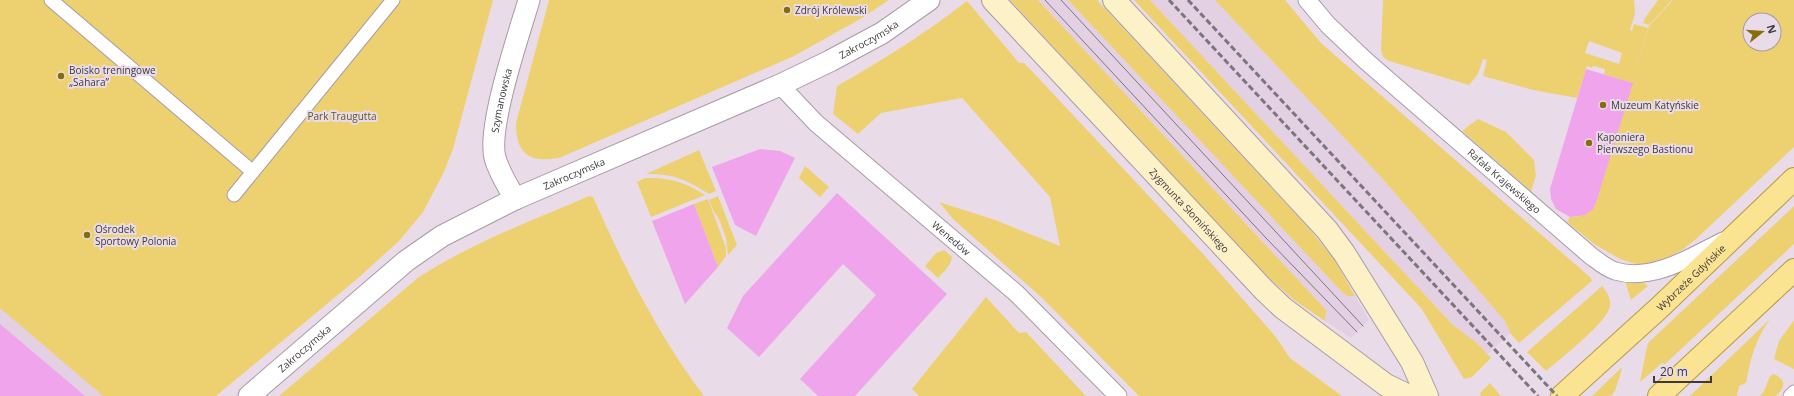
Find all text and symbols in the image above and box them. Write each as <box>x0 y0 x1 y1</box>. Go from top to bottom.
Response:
place label: Zdrój Królewski <box>795 3 867 17</box>
marker: Zdrój Królewski <box>782 5 792 15</box>
north arrow <box>1742 12 1782 52</box>
street label: Zakroczymska <box>837 17 901 62</box>
text: N <box>1764 22 1781 35</box>
place label: Boisko treningowe „Sahara” <box>69 63 156 89</box>
street label: Szymanowska <box>488 67 515 134</box>
marker: Boisko treningowe „Sahara” <box>56 71 66 81</box>
place label: Muzeum Katyńskie <box>1611 98 1699 112</box>
marker: Muzeum Katyńskie <box>1598 100 1608 110</box>
park label: Park Traugutta <box>307 109 377 123</box>
place label: Kaponiera Pierwszego Bastionu <box>1597 130 1693 156</box>
marker: Kaponiera Pierwszego Bastionu <box>1584 138 1594 148</box>
street label: Rafała Krajewskiego <box>1465 145 1544 217</box>
street label: Zakroczymska <box>541 154 607 193</box>
street label: Zygmunta Słomińskiego <box>1147 165 1233 256</box>
street label: Wenedów <box>929 218 974 259</box>
place label: Ośrodek Sportowy Polonia <box>95 222 176 248</box>
marker: Ośrodek Sportowy Polonia <box>82 230 92 240</box>
street label: Wybrzeże Gdyńskie <box>1653 241 1729 314</box>
street label: Zakroczymska <box>275 322 334 375</box>
scale bar <box>1654 358 1711 384</box>
text: 20 m <box>1660 363 1688 380</box>

